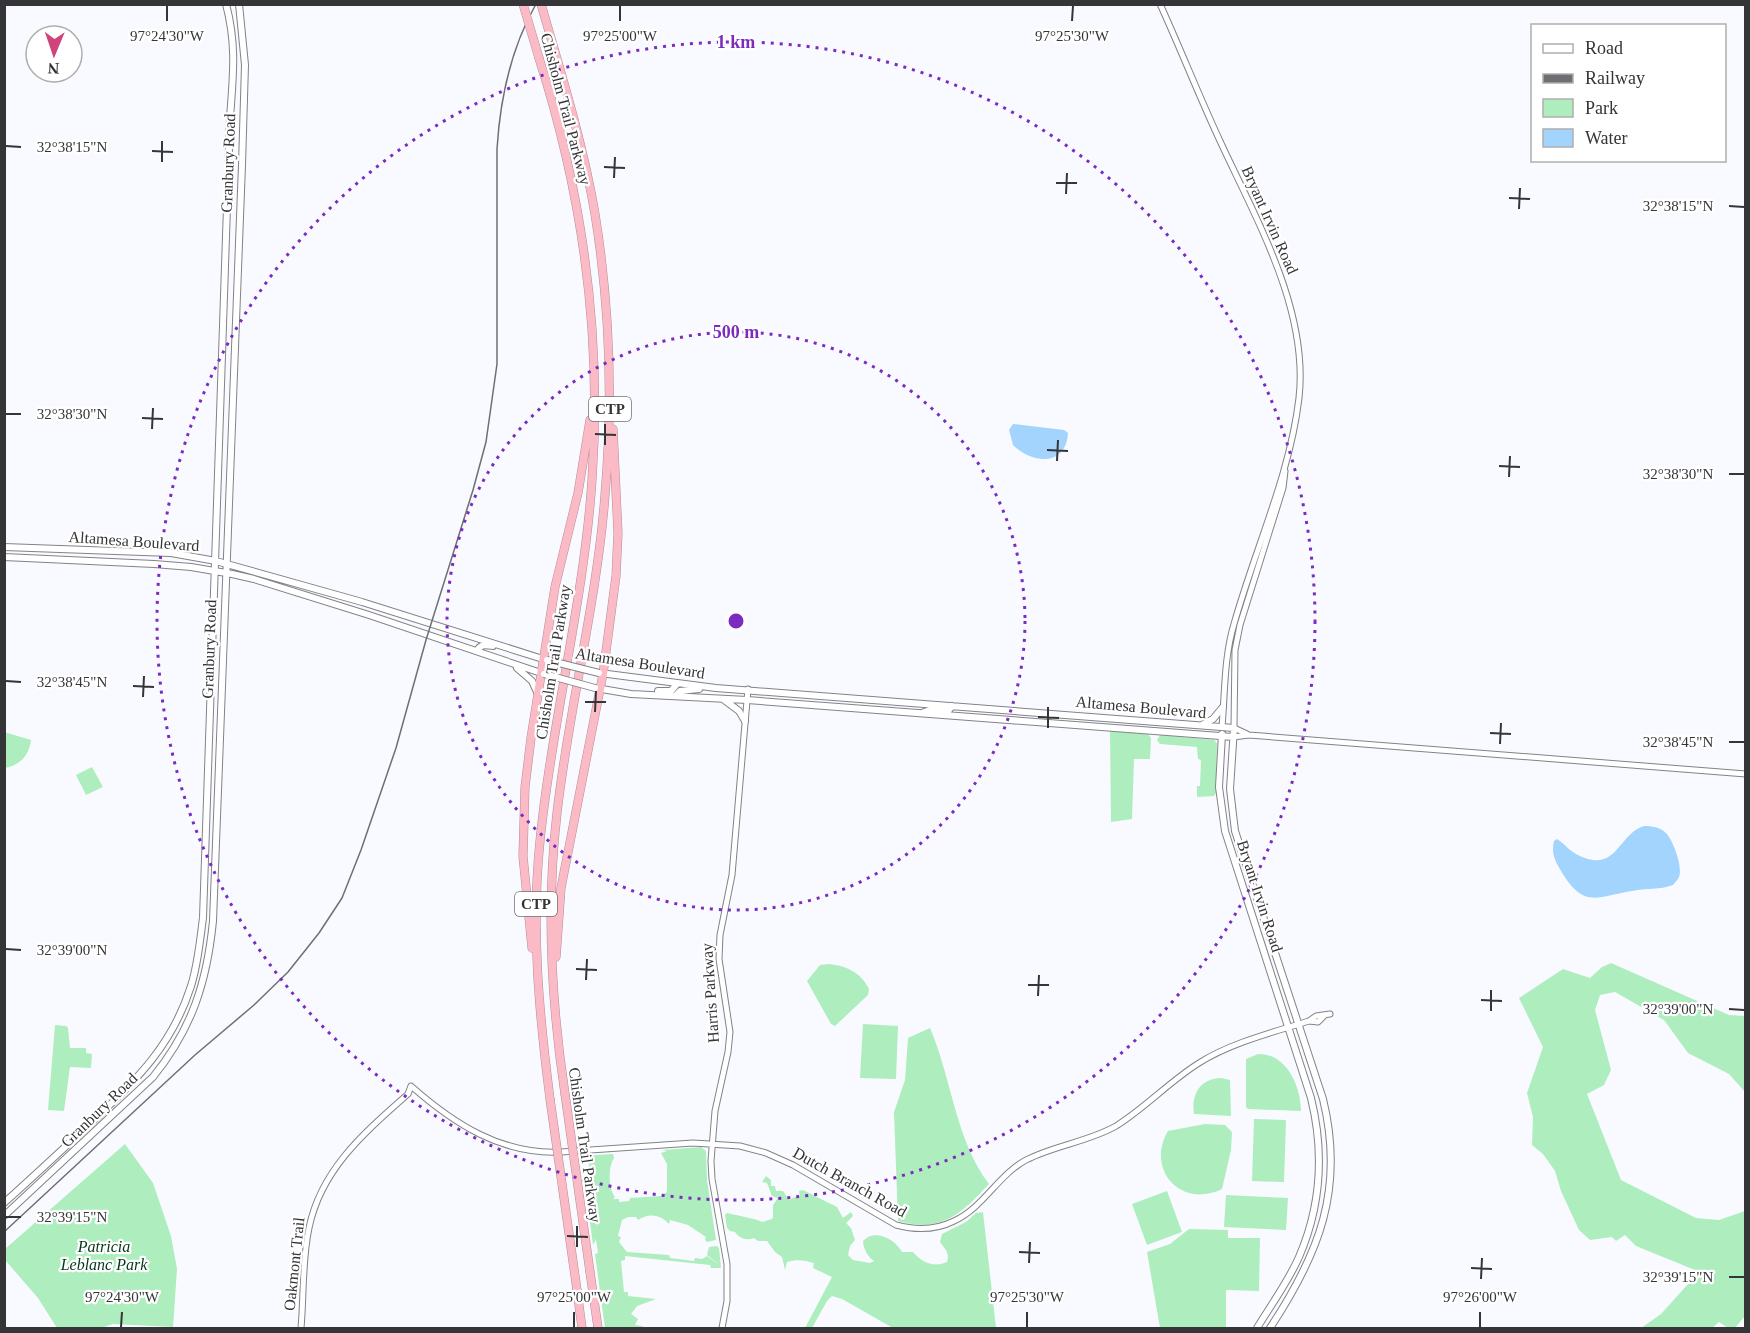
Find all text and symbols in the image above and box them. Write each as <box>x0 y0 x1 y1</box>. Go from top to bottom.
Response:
north arrow <box>24 24 84 84</box>
legend <box>1531 24 1726 162</box>
text: 97°24'30"W <box>130 28 205 44</box>
text: 97°25'00"W <box>583 28 658 44</box>
text: 97°25'30"W <box>1035 28 1110 44</box>
street label: Chisholm Trail Parkway <box>537 31 594 187</box>
text: 1 km <box>717 32 755 52</box>
text: Road <box>1585 38 1623 58</box>
text: N <box>47 60 60 77</box>
text: Railway <box>1585 68 1645 88</box>
text: Park <box>1585 98 1618 118</box>
street label: Granbury Road <box>218 113 239 213</box>
text: Water <box>1585 128 1628 148</box>
text: 32°38'15"N <box>37 139 107 155</box>
street label: Bryant Irvin Road <box>1238 163 1301 277</box>
text: 32°38'15"N <box>1643 198 1713 214</box>
text: 500 m <box>713 322 759 342</box>
road number: CTP <box>589 397 631 421</box>
text: 32°38'30"N <box>37 406 107 422</box>
text: 32°38'30"N <box>1643 466 1713 482</box>
street label: Altamesa Boulevard <box>68 528 200 554</box>
street label: Chisholm Trail Parkway <box>532 583 575 741</box>
street label: Granbury Road <box>199 599 220 699</box>
centre of rings <box>726 611 746 631</box>
street label: Altamesa Boulevard <box>574 644 706 682</box>
text: 32°38'45"N <box>37 674 107 690</box>
street label: Altamesa Boulevard <box>1075 693 1207 721</box>
text: 32°38'45"N <box>1643 734 1713 750</box>
street label: Bryant Irvin Road <box>1233 838 1286 954</box>
road number: CTP <box>515 892 557 916</box>
text: 32°39'00"N <box>37 942 107 958</box>
street label: Harris Parkway <box>698 942 723 1043</box>
text: 32°39'00"N <box>1643 1001 1713 1017</box>
street label: Chisholm Trail Parkway <box>565 1066 604 1224</box>
street label: Granbury Road <box>57 1069 141 1151</box>
street label: Dutch Branch Road <box>790 1144 910 1220</box>
text: 32°39'15"N <box>37 1209 107 1225</box>
street label: Oakmont Trail <box>281 1216 307 1312</box>
park label: Patricia Leblanc Park <box>60 1238 148 1273</box>
text: 32°39'15"N <box>1643 1269 1713 1285</box>
text: 97°24'30"W <box>85 1289 160 1305</box>
text: 97°25'00"W <box>537 1289 612 1305</box>
text: 97°25'30"W <box>990 1289 1065 1305</box>
text: 97°26'00"W <box>1443 1289 1518 1305</box>

